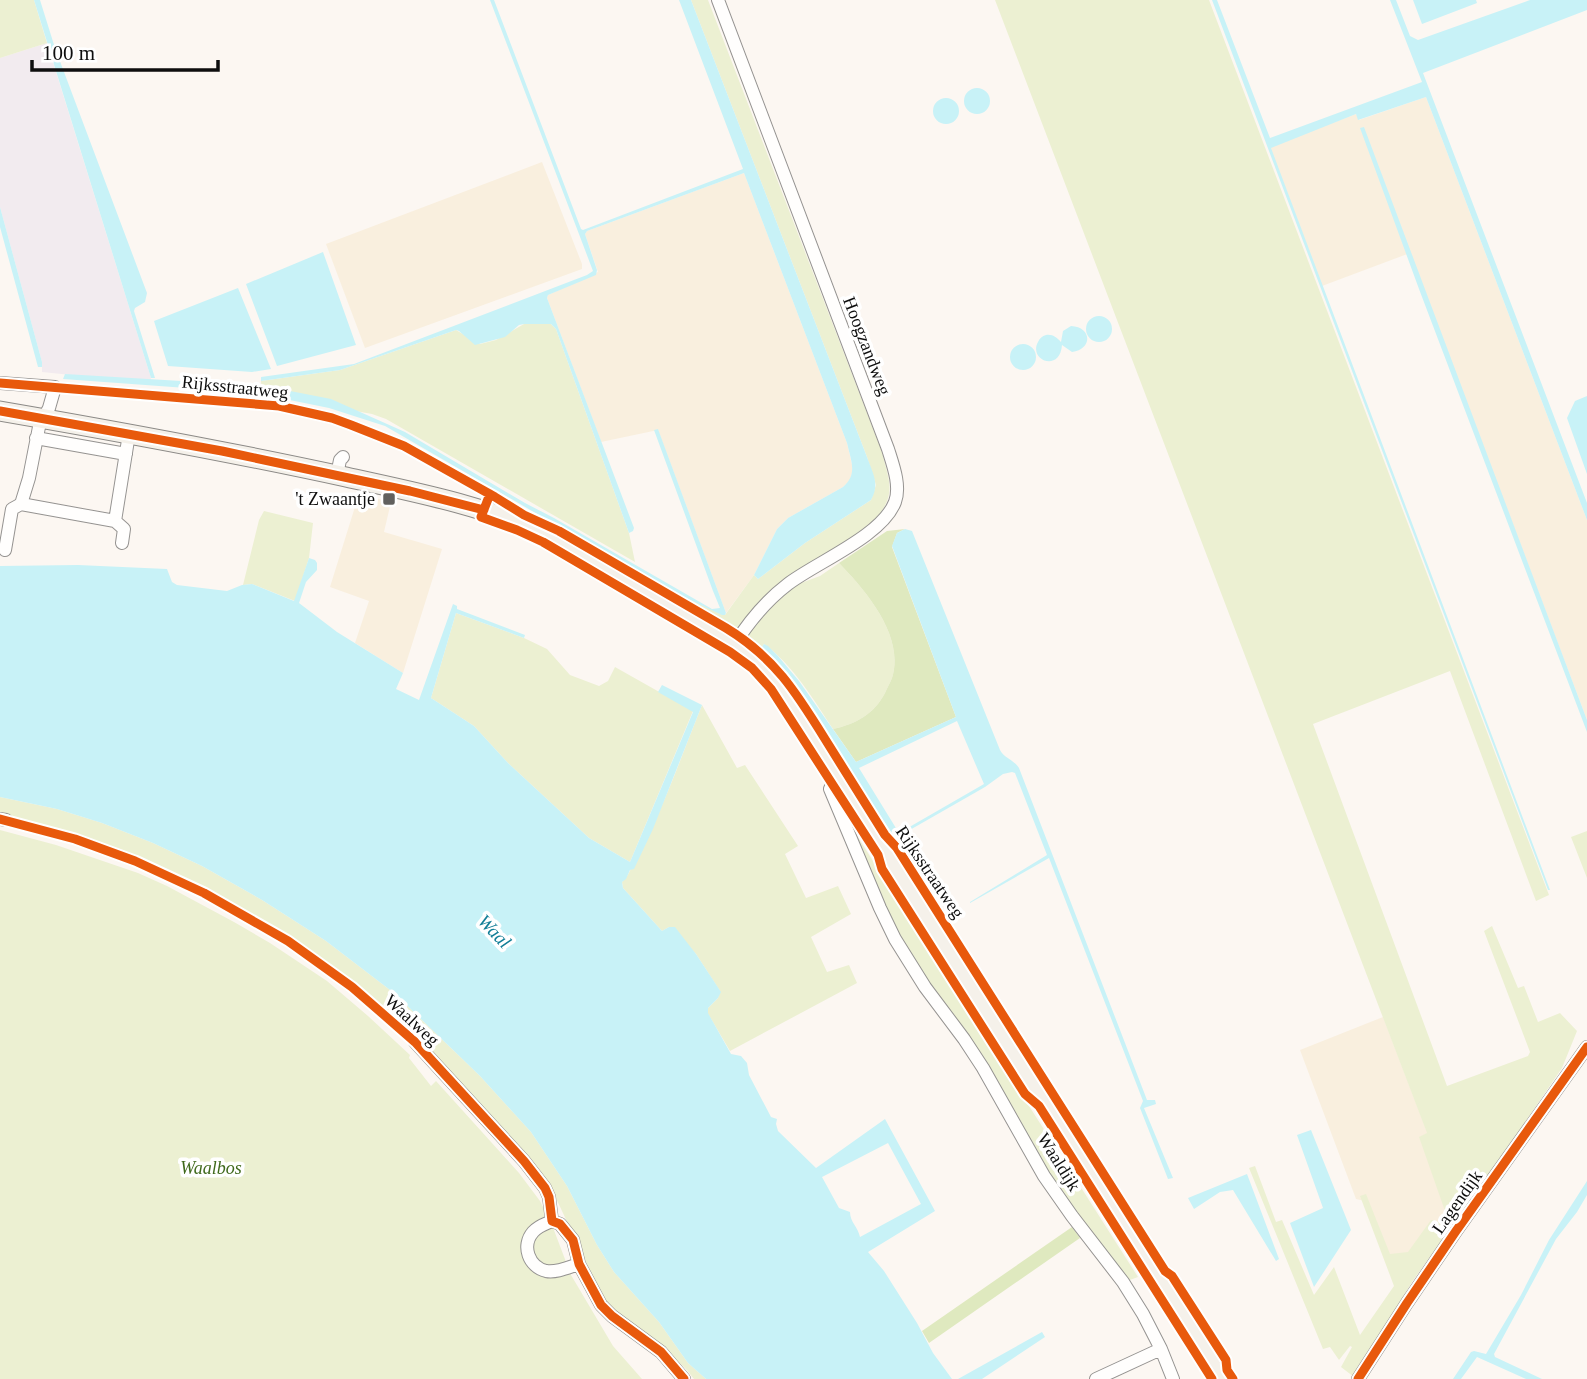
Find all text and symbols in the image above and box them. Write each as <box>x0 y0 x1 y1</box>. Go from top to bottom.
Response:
scale bar <box>32 28 217 72</box>
text: 100 m <box>42 41 95 65</box>
street label: Hoogzandweg <box>839 294 895 398</box>
street label: Rijksstraatweg <box>181 371 289 403</box>
place label: 't Zwaantje <box>295 489 375 509</box>
marker: 't Zwaantje <box>381 491 397 507</box>
street label: Rijksstraatweg <box>892 822 968 922</box>
water label: Waal <box>474 910 516 952</box>
street label: Waalweg <box>381 990 443 1050</box>
street label: Waaldijk <box>1033 1129 1085 1195</box>
park label: Waalbos <box>180 1158 242 1178</box>
street label: Lagendijk <box>1428 1166 1486 1238</box>

